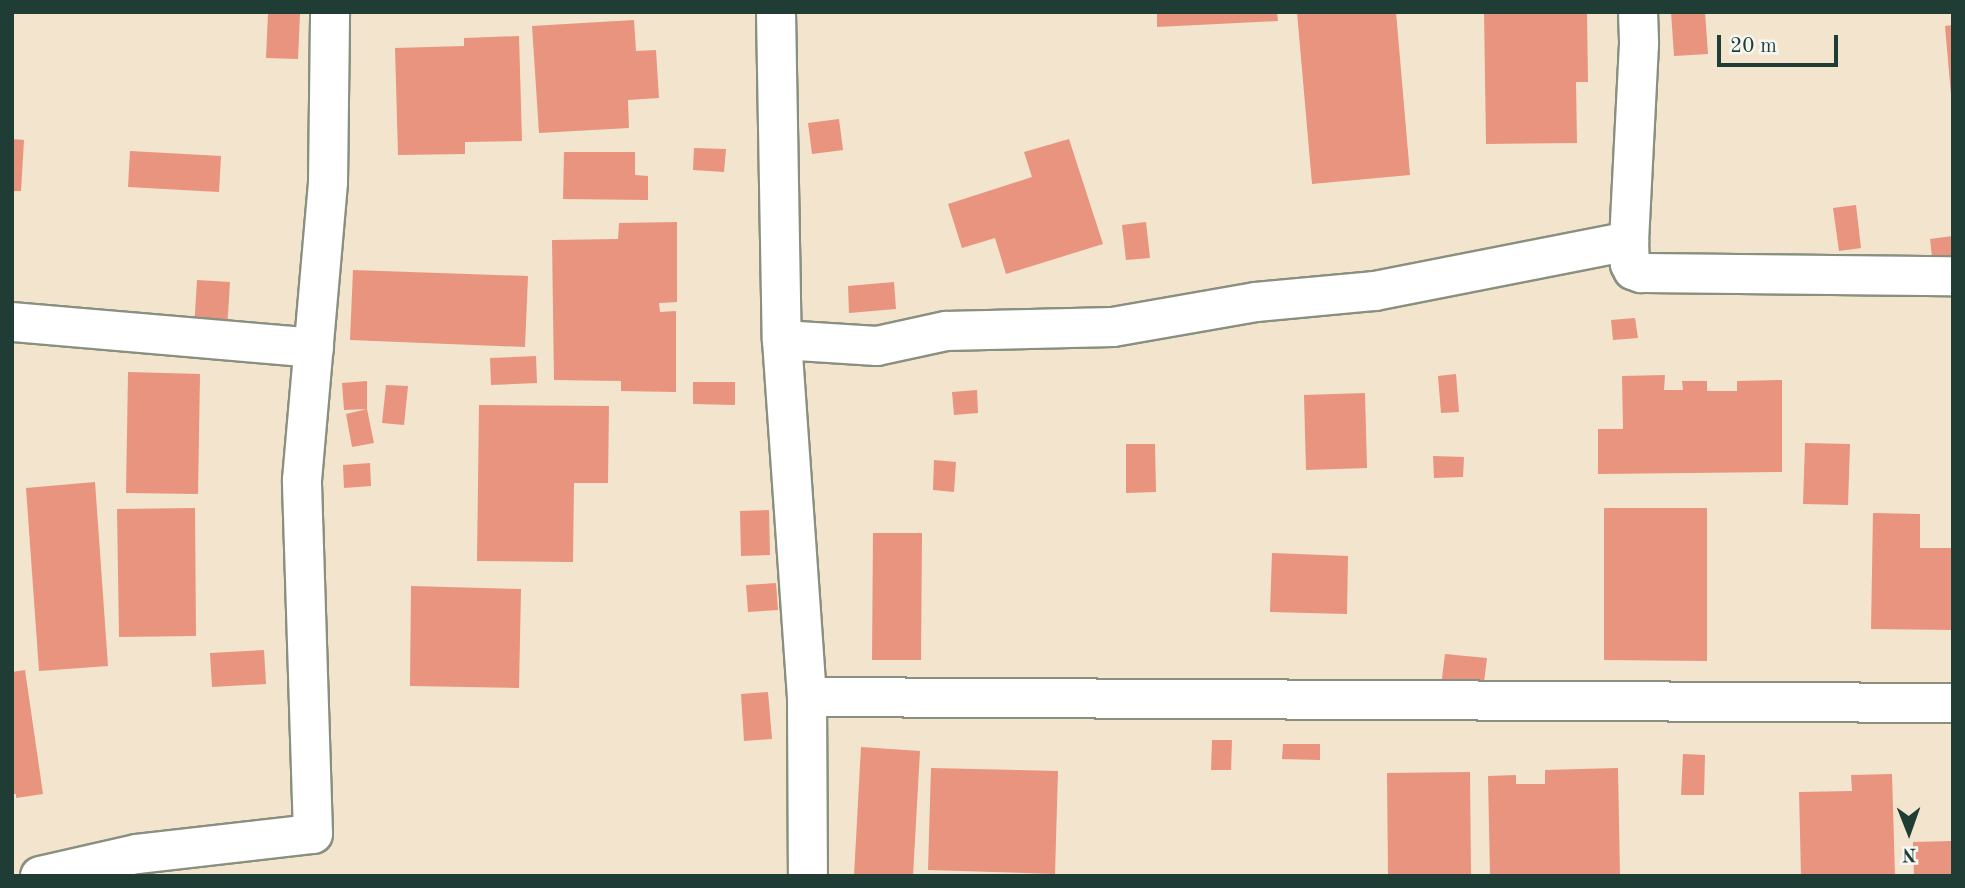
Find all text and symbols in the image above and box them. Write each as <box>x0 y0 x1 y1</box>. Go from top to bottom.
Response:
scale bar <box>1720 21 1841 65</box>
text: 20 m <box>1730 36 1777 57</box>
north arrow <box>1874 797 1944 867</box>
text: N <box>1902 844 1917 863</box>

